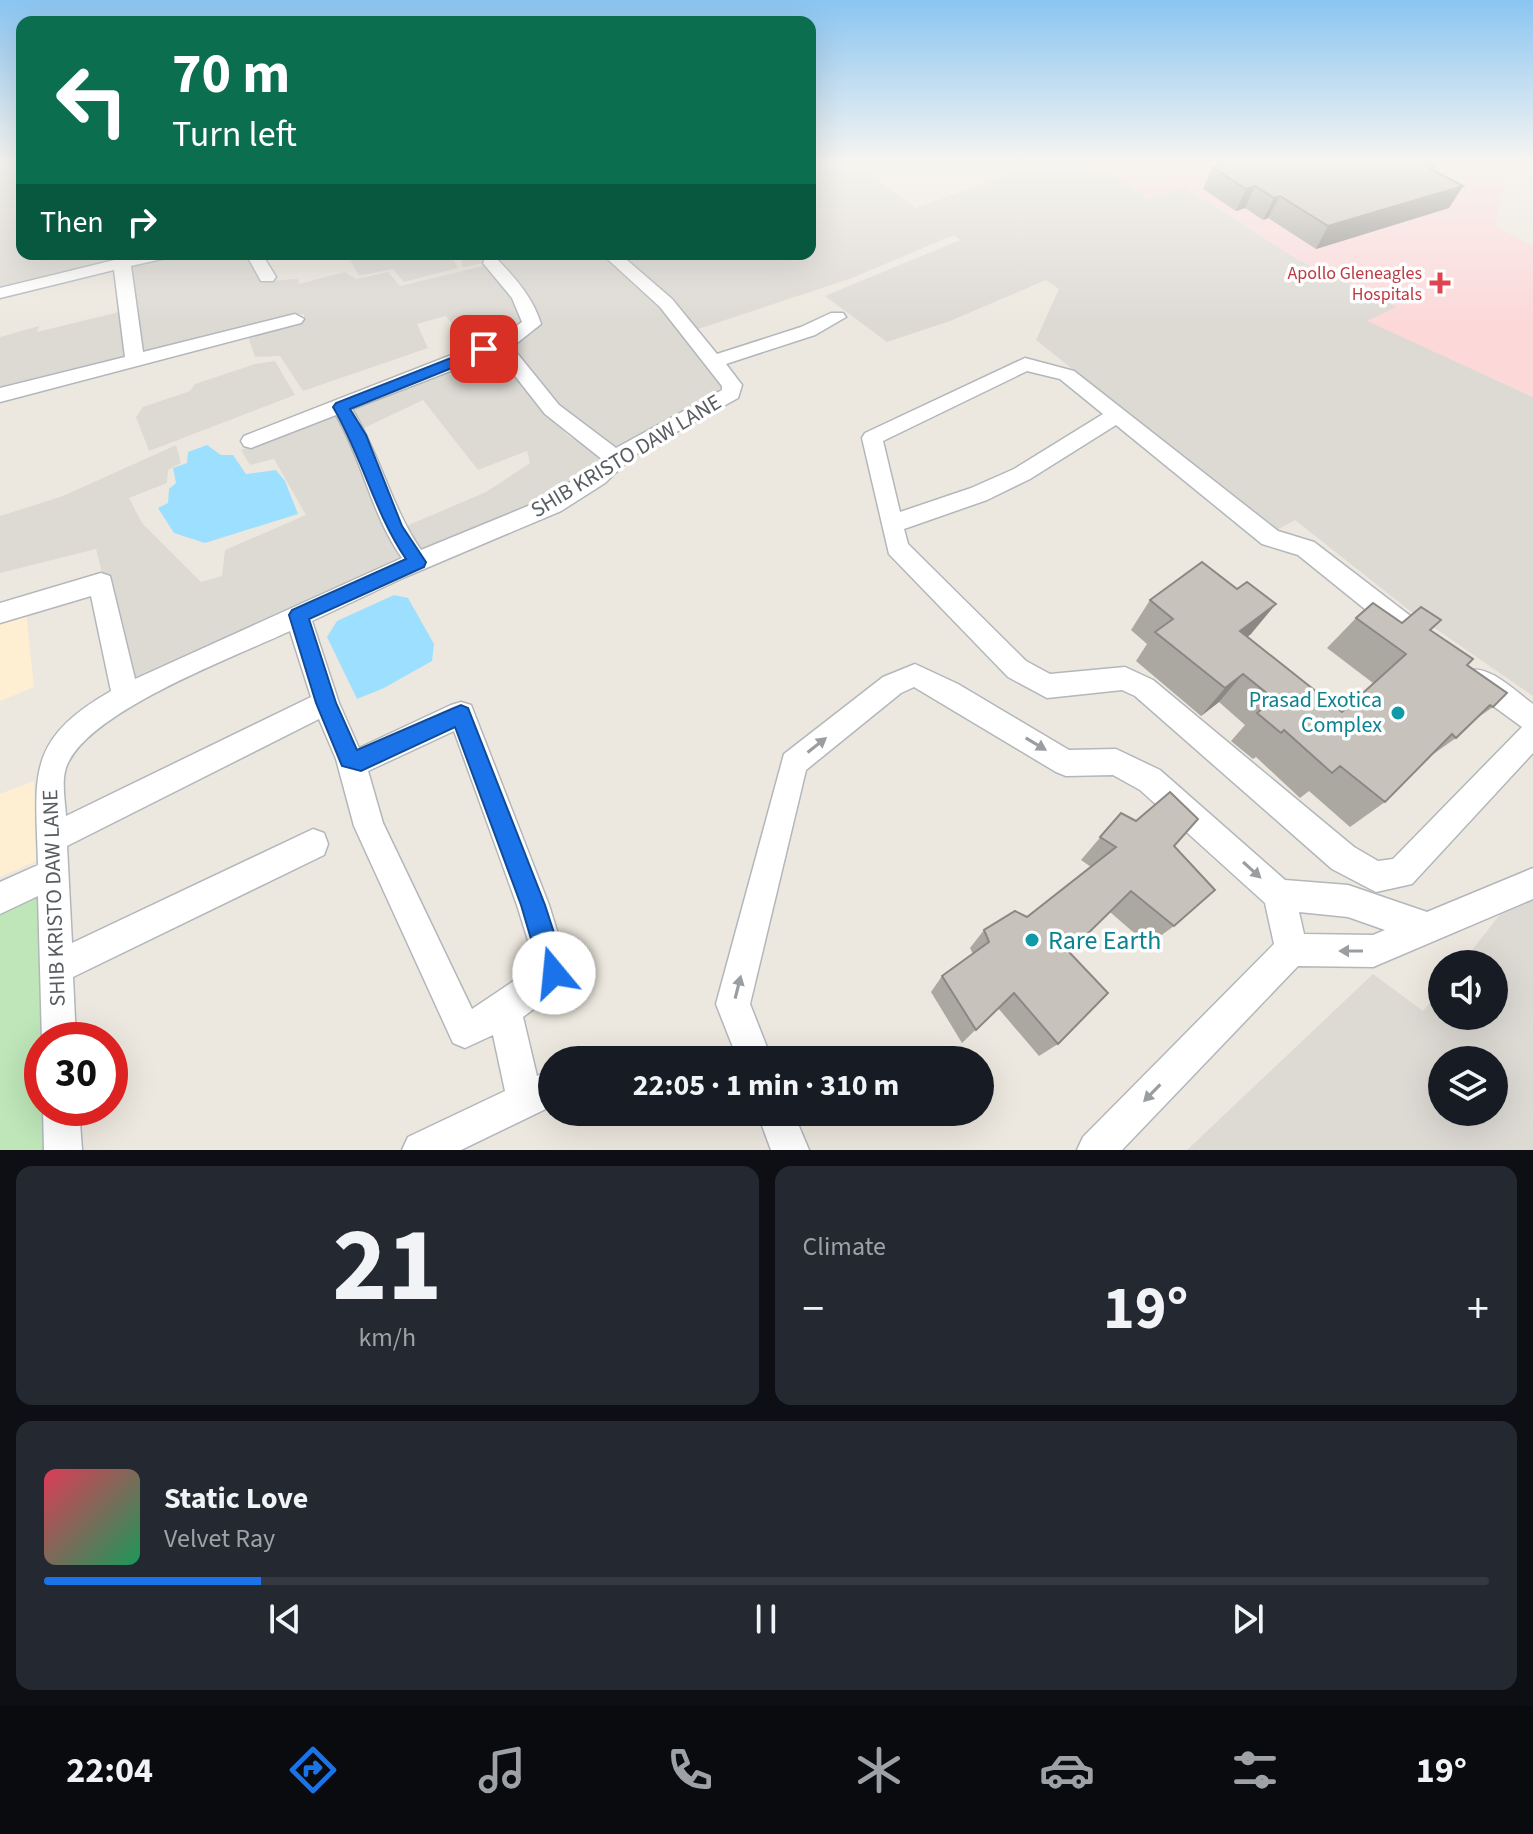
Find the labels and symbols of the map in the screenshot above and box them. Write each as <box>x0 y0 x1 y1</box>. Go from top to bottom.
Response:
place label: Apollo Gleneagles Hospitals <box>1288 261 1422 307</box>
marker: Apollo Gleneagles Hospitals <box>1429 272 1451 294</box>
pin <box>450 315 518 383</box>
street label: SHIB KRISTO DAW LANE <box>525 386 727 526</box>
place label: Prasad Exotica Complex <box>1249 684 1382 741</box>
marker: Prasad Exotica Complex <box>1389 704 1407 722</box>
one-way arrow <box>807 737 827 753</box>
one-way arrow <box>1025 737 1047 751</box>
street label: SHIB KRISTO DAW LANE <box>34 789 74 1007</box>
one-way arrow <box>1242 861 1261 879</box>
place label: Rare Earth <box>1048 922 1161 959</box>
position arrow <box>512 931 596 1015</box>
marker: Rare Earth <box>1023 931 1041 949</box>
one-way arrow <box>1338 945 1363 957</box>
one-way arrow <box>732 974 744 999</box>
speed limit sign: 30 <box>24 1022 128 1126</box>
one-way arrow <box>1143 1083 1161 1102</box>

